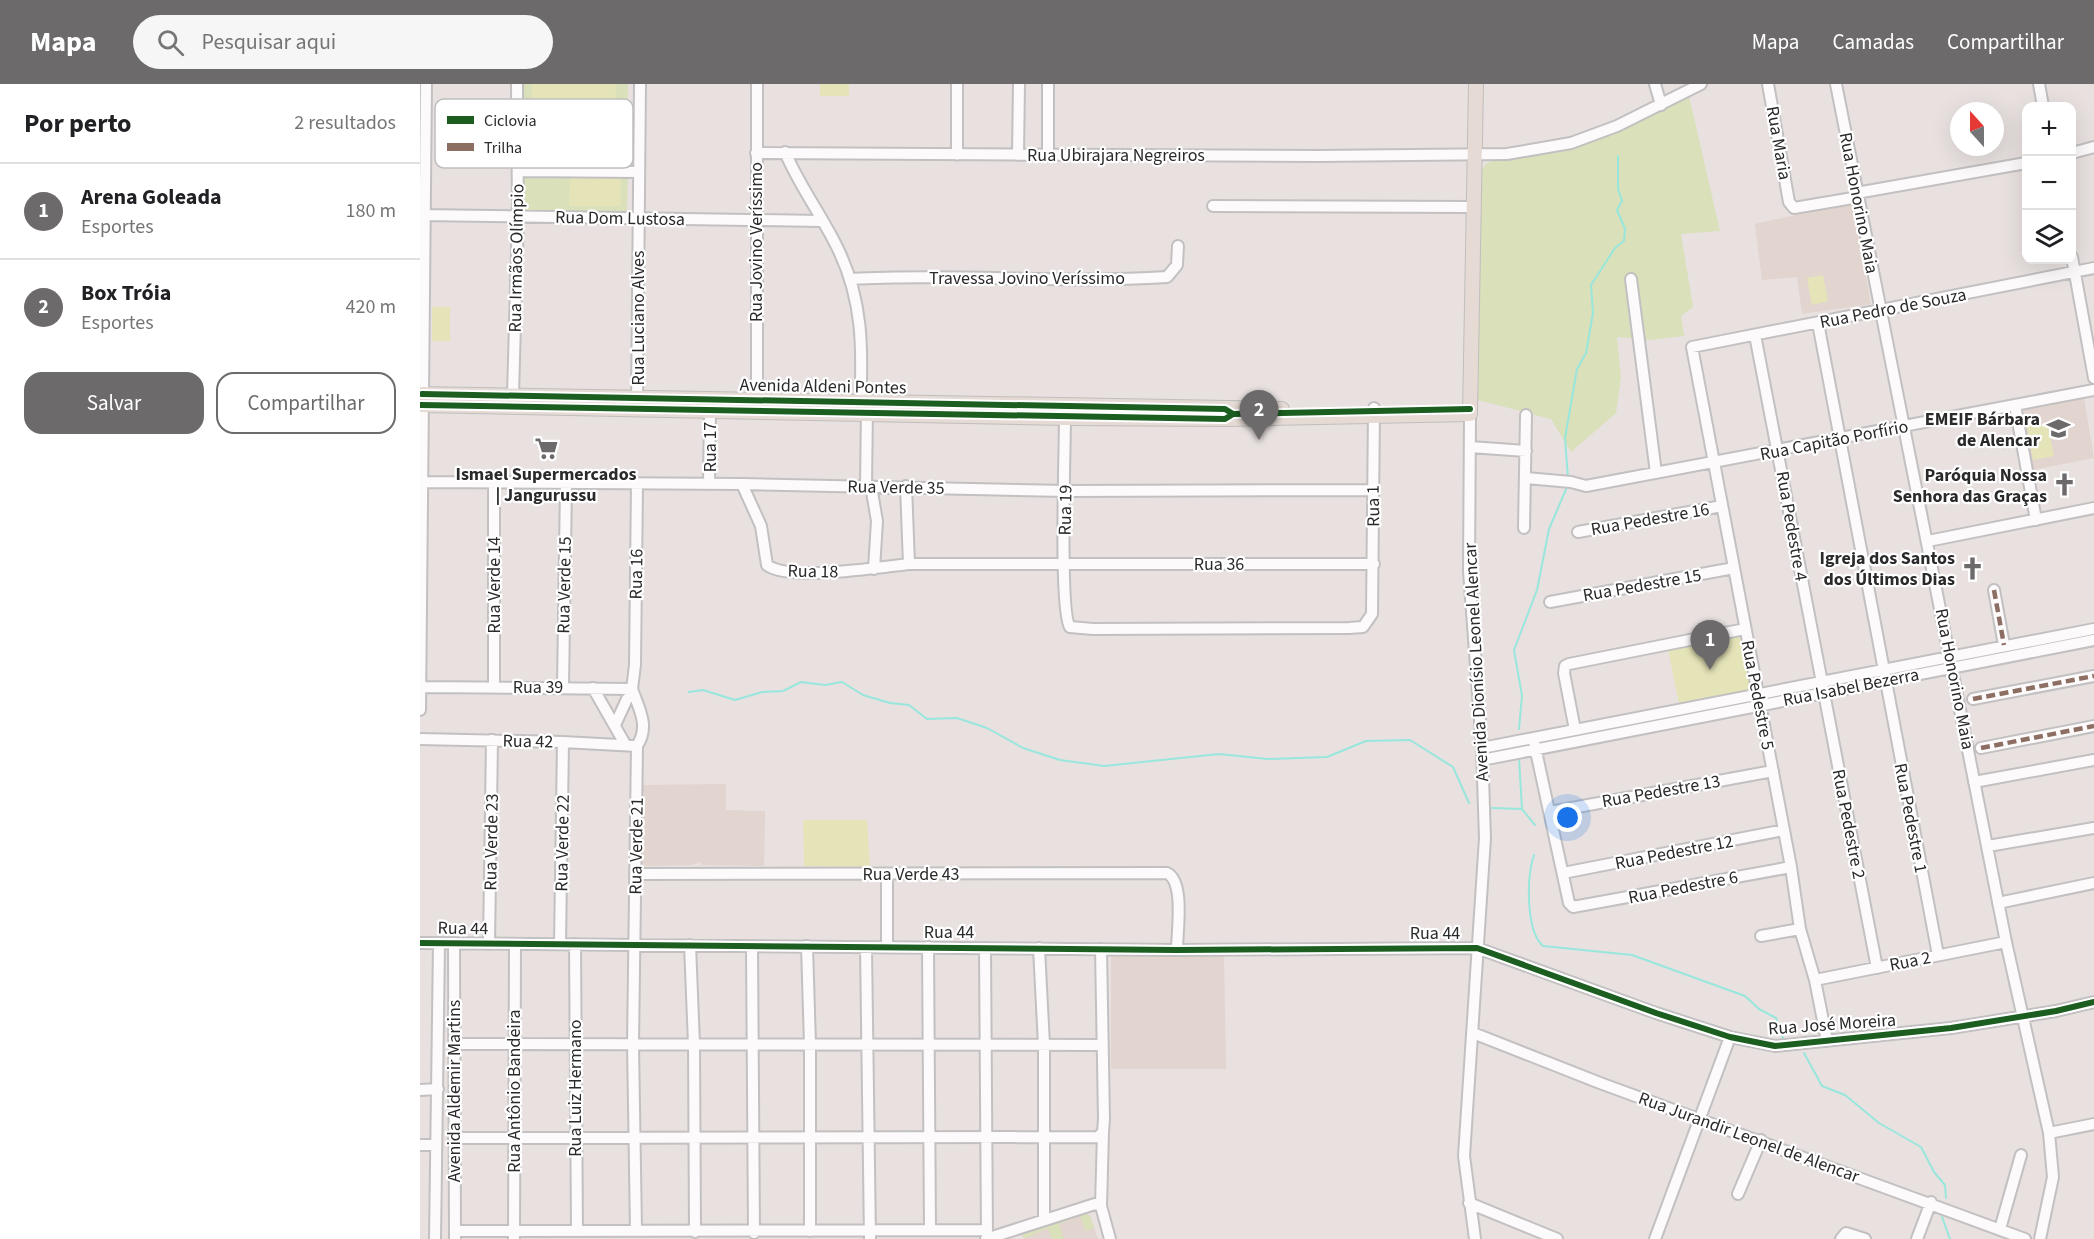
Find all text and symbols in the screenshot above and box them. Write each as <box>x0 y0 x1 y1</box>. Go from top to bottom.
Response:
search box <box>133 15 553 69</box>
text: Mapa <box>30 22 97 62</box>
icon: search <box>154 26 187 59</box>
text: Pesquisar aqui <box>202 26 336 58</box>
text: Mapa <box>1752 27 1799 57</box>
text: Camadas <box>1832 27 1914 57</box>
text: Compartilhar <box>1947 27 2064 57</box>
legend <box>435 99 633 168</box>
north arrow <box>1950 102 2004 156</box>
map controls <box>2022 102 2076 264</box>
button: + <box>2022 102 2076 156</box>
street label: Rua Maria <box>1760 104 1797 182</box>
text: Por perto <box>24 105 132 142</box>
text: 2 resultados <box>294 109 396 137</box>
text: Ciclovia <box>484 110 537 132</box>
street label: Rua Honorino Maia <box>1833 130 1884 276</box>
text: Trilha <box>484 137 522 159</box>
street label: Rua Ubirajara Negreiros <box>1027 143 1205 168</box>
button: − <box>2022 156 2076 210</box>
street label: Rua Jovino Veríssimo <box>744 162 769 322</box>
text: Arena Goleada <box>81 181 222 213</box>
street label: Rua Irmãos Olímpio <box>503 183 530 333</box>
text: 1 <box>38 197 49 225</box>
text: 180 m <box>346 197 396 225</box>
street label: Rua Dom Lustosa <box>555 205 685 232</box>
button: layers <box>2022 210 2076 264</box>
text: Esportes <box>81 213 154 241</box>
street label: Rua Luciano Alves <box>626 250 651 386</box>
street label: Travessa Jovino Veríssimo <box>929 266 1125 291</box>
text: Box Tróia <box>81 277 171 309</box>
street label: Rua Pedro de Souza <box>1818 282 1969 335</box>
text: 2 <box>38 293 49 321</box>
text: 420 m <box>346 293 396 321</box>
text: Esportes <box>81 309 154 337</box>
button: Salvar <box>24 372 204 434</box>
button: Compartilhar <box>216 372 396 434</box>
street label: Avenida Aldeni Pontes <box>739 373 907 400</box>
pin: 2 <box>1240 390 1278 440</box>
place label: EMEIF Bárbara de Alencar <box>1925 407 2041 453</box>
street label: Rua Capitão Porfírio <box>1758 414 1910 467</box>
school or university icon: EMEIF Bárbara de Alencar <box>2045 416 2071 442</box>
street label: Rua 17 <box>698 422 723 472</box>
supermarket icon: Ismael Supermercados | Jangurussu <box>533 435 559 461</box>
place label: Ismael Supermercados | Jangurussu <box>455 462 637 508</box>
place label: Paróquia Nossa Senhora das Graças <box>1893 463 2047 509</box>
street label: Rua Pedestre 4 <box>1770 469 1813 583</box>
church icon: Paróquia Nossa Senhora das Graças <box>2052 472 2078 498</box>
street label: Rua Verde 35 <box>847 474 945 501</box>
street label: Rua 19 <box>1053 484 1078 536</box>
street label: Rua 1 <box>1361 485 1386 527</box>
street label: Rua Pedestre 16 <box>1589 497 1711 542</box>
street label: Rua Verde 14 <box>482 536 507 634</box>
street label: Rua Verde 15 <box>551 536 578 634</box>
street label: Avenida Dionísio Leonel Alencar <box>1458 541 1495 782</box>
place label: Igreja dos Santos dos Últimos Dias <box>1820 546 1955 592</box>
street label: Rua 16 <box>624 548 649 600</box>
street label: Rua 36 <box>1194 552 1244 577</box>
church icon: Igreja dos Santos dos Últimos Dias <box>1960 555 1986 581</box>
street label: Rua 18 <box>787 559 839 584</box>
street label: Rua Pedestre 15 <box>1581 563 1703 608</box>
street label: Rua Honorino Maia <box>1929 606 1980 752</box>
pin: 1 <box>1690 620 1730 670</box>
street label: Rua Pedestre 5 <box>1735 638 1780 752</box>
street label: Rua Isabel Bezerra <box>1781 662 1921 713</box>
street label: Rua 39 <box>513 675 563 700</box>
street label: Rua 42 <box>502 729 554 754</box>
street label: Rua Pedestre 1 <box>1888 761 1933 875</box>
street label: Rua Pedestre 2 <box>1826 767 1871 881</box>
street label: Rua Pedestre 13 <box>1600 769 1722 814</box>
street label: Rua Verde 23 <box>478 793 505 891</box>
street label: Rua Verde 22 <box>549 794 576 892</box>
street label: Rua Verde 21 <box>623 797 650 895</box>
your location <box>1553 803 1582 832</box>
street label: Rua Pedestre 12 <box>1613 829 1735 876</box>
street label: Rua Verde 43 <box>862 862 960 887</box>
street label: Rua Pedestre 6 <box>1626 865 1740 910</box>
street label: Rua 44 <box>437 916 489 941</box>
street label: Rua 44 <box>924 920 974 945</box>
street label: Rua 44 <box>1410 921 1460 946</box>
street label: Rua 2 <box>1887 945 1933 978</box>
street label: Avenida Aldemir Martins <box>442 1000 467 1182</box>
street label: Rua José Moreira <box>1767 1008 1897 1041</box>
street label: Rua Antônio Bandeira <box>502 1009 527 1173</box>
street label: Rua Luiz Hermano <box>563 1019 588 1157</box>
street label: Rua Jurandir Leonel de Alencar <box>1635 1086 1863 1189</box>

